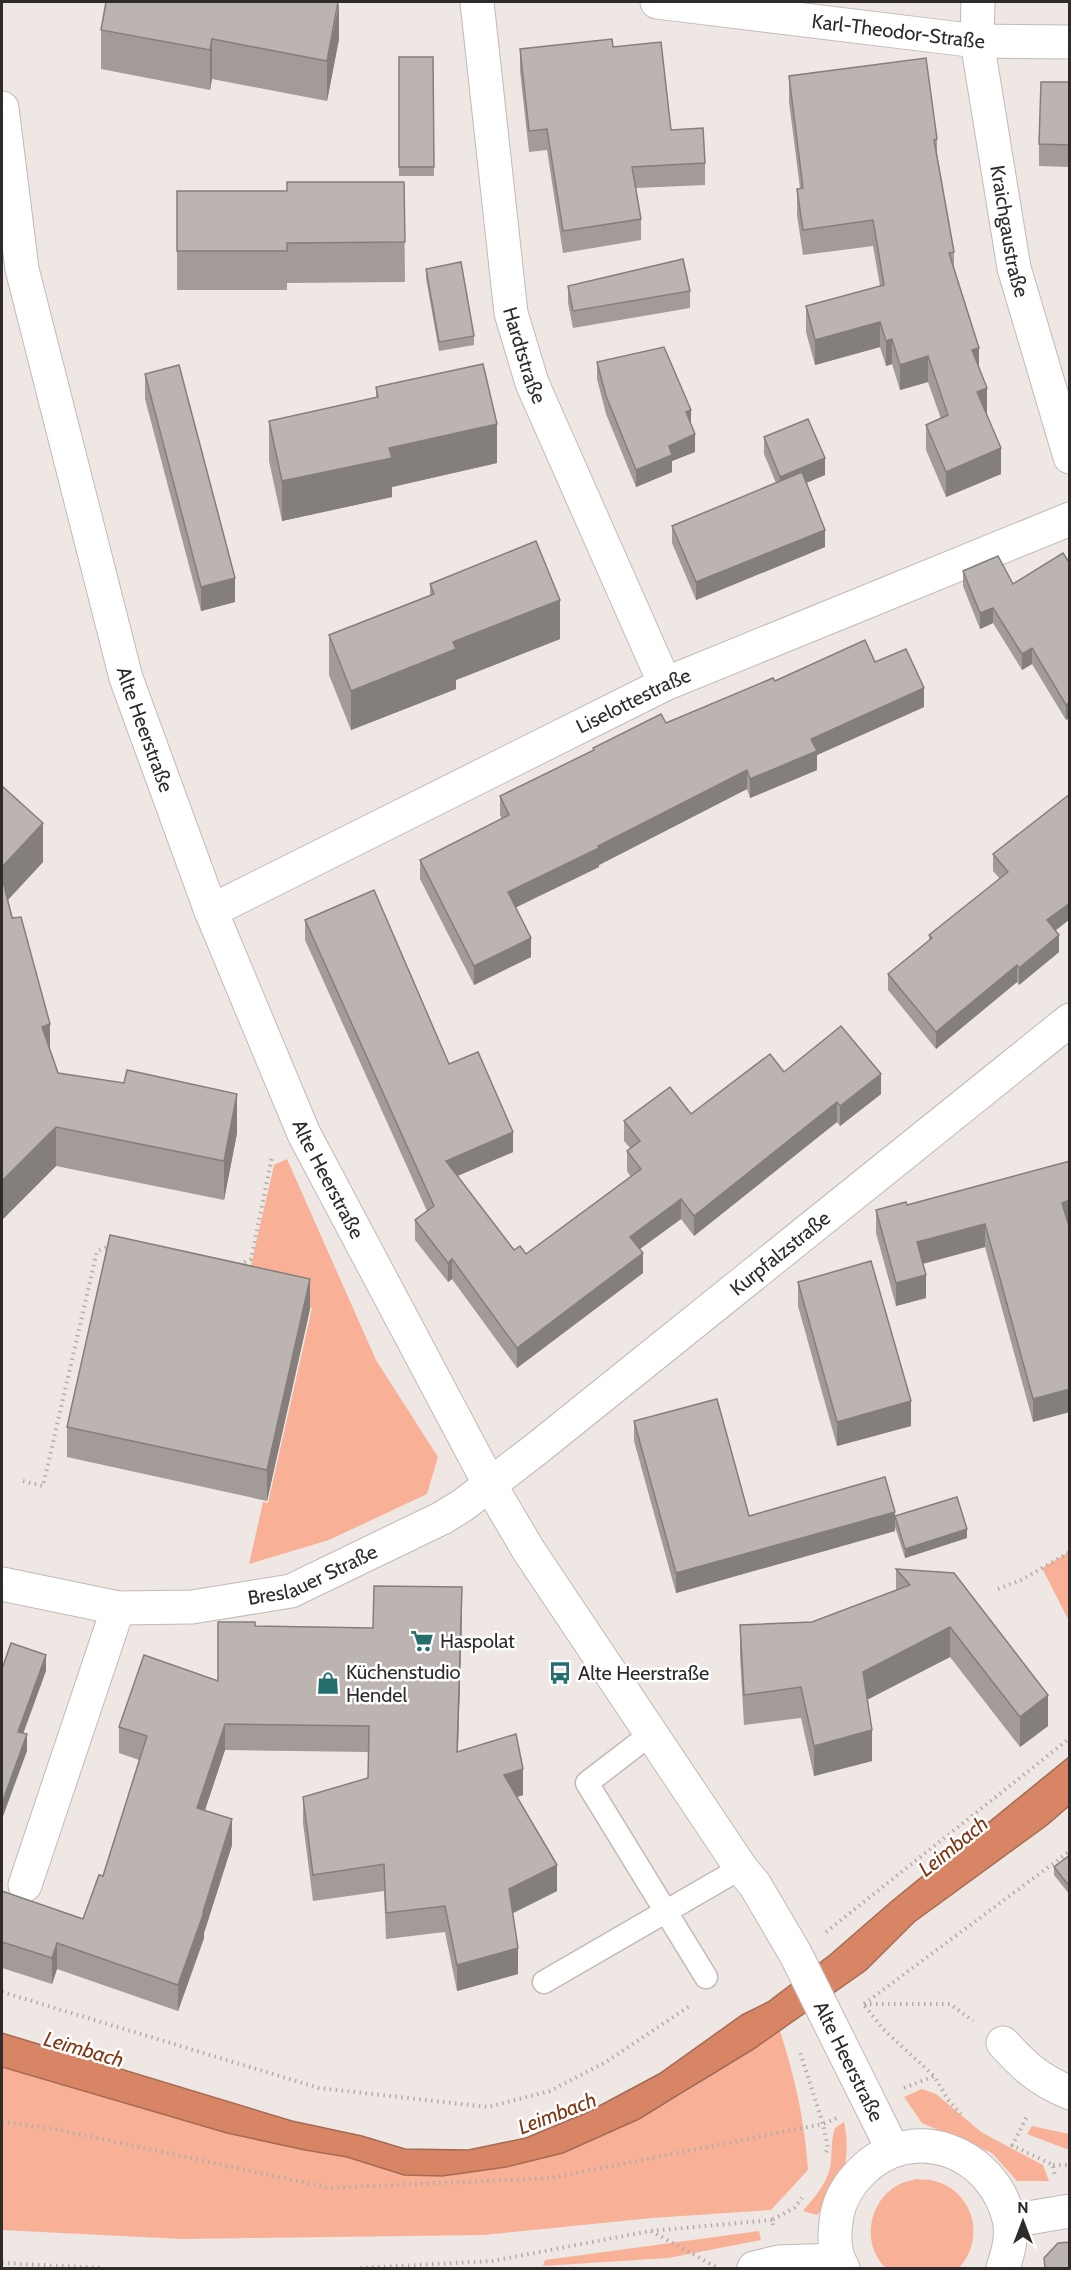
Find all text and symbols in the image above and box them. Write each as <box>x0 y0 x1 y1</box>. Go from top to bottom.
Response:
street label: Karl-Theodor-Straße <box>810 9 985 53</box>
street label: Kraichgaustraße <box>985 163 1034 300</box>
street label: Hardtstraße <box>498 304 551 407</box>
street label: Liselottestraße <box>572 663 694 738</box>
street label: Alte Heerstraße <box>112 664 179 795</box>
street label: Alte Heerstraße <box>287 1116 369 1243</box>
street label: Kurpfalzstraße <box>725 1206 835 1301</box>
street label: Breslauer Straße <box>246 1539 381 1610</box>
supermarket icon: Haspolat <box>409 1628 435 1654</box>
place label: Haspolat <box>440 1629 515 1653</box>
place label: Küchenstudio Hendel <box>346 1660 461 1707</box>
bus stop icon: Alte Heerstraße <box>547 1660 573 1686</box>
place label: Alte Heerstraße <box>578 1661 709 1685</box>
shop icon: Küchenstudio Hendel <box>315 1670 341 1696</box>
water label: Leimbach <box>913 1810 993 1882</box>
street label: Alte Heerstraße <box>809 1997 889 2125</box>
water label: Leimbach <box>41 2026 127 2072</box>
water label: Leimbach <box>514 2087 600 2139</box>
north arrow <box>993 2192 1053 2252</box>
text: N <box>1017 2198 1029 2217</box>

